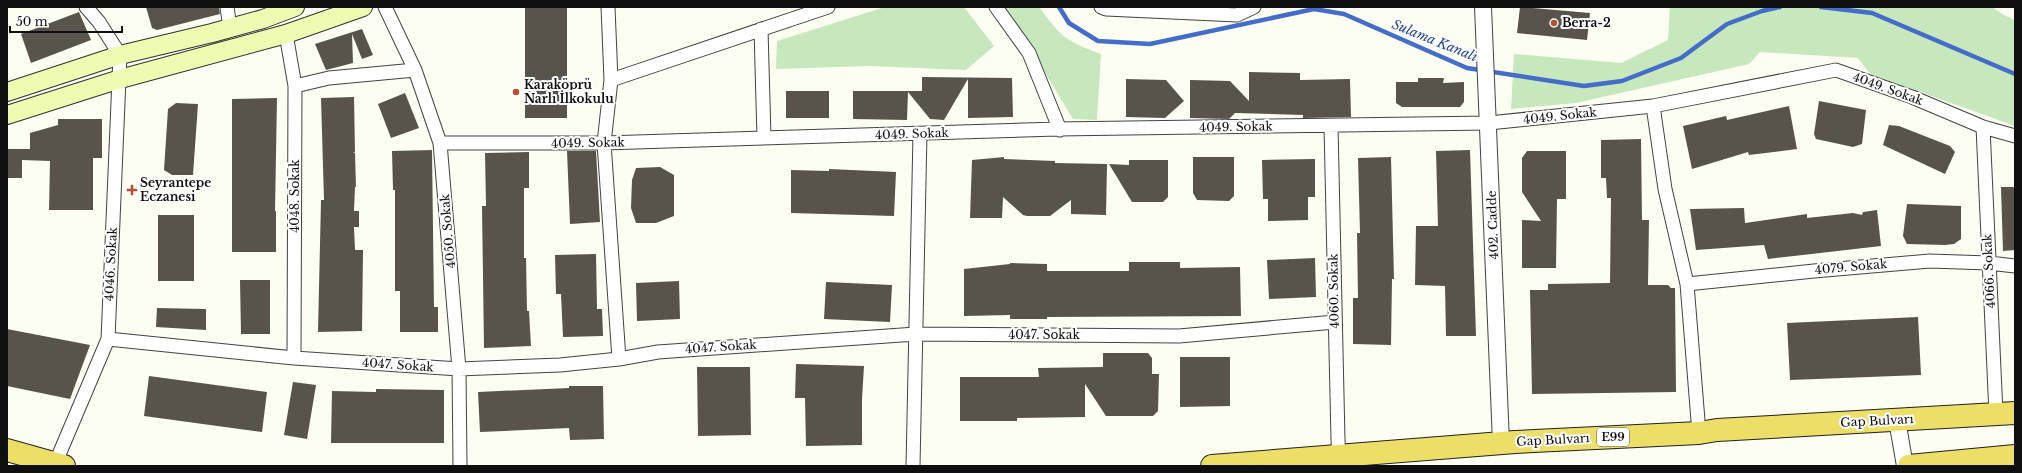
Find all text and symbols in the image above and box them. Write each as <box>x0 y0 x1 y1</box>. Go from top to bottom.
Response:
scale bar <box>10 8 122 34</box>
text: 50 m <box>16 14 48 29</box>
place label: Berra-2 <box>1562 15 1611 30</box>
water label: Sulama Kanalı <box>1390 16 1480 65</box>
marker: Berra-2 <box>1549 18 1559 28</box>
street label: 4049. Sokak <box>1851 69 1926 108</box>
place label: Karaköprü Narlı İlkokulu <box>524 77 614 106</box>
marker: Karaköprü Narlı İlkokulu <box>511 87 521 97</box>
street label: 4049. Sokak <box>1523 104 1598 127</box>
street label: 4049. Sokak <box>1199 118 1274 135</box>
street label: 4049. Sokak <box>875 125 950 142</box>
street label: 4049. Sokak <box>551 134 626 151</box>
street label: 4048. Sokak <box>287 159 302 233</box>
place label: Seyrantepe Eczanesi <box>140 175 211 204</box>
marker: Seyrantepe Eczanesi <box>127 185 137 195</box>
street label: 402. Cadde <box>1484 190 1501 260</box>
street label: 4050. Sokak <box>437 193 458 269</box>
street label: 4046. Sokak <box>101 226 120 301</box>
street label: 4066. Sokak <box>1979 233 1998 309</box>
street label: 4060. Sokak <box>1325 253 1342 329</box>
street label: 4079. Sokak <box>1814 256 1888 277</box>
street label: 4047. Sokak <box>1008 327 1080 342</box>
street label: 4047. Sokak <box>685 336 758 356</box>
street label: 4047. Sokak <box>362 355 435 375</box>
street label: Gap Bulvarı <box>1840 411 1914 430</box>
road number: E99 <box>1597 428 1629 446</box>
street label: Gap Bulvarı <box>1516 430 1590 449</box>

